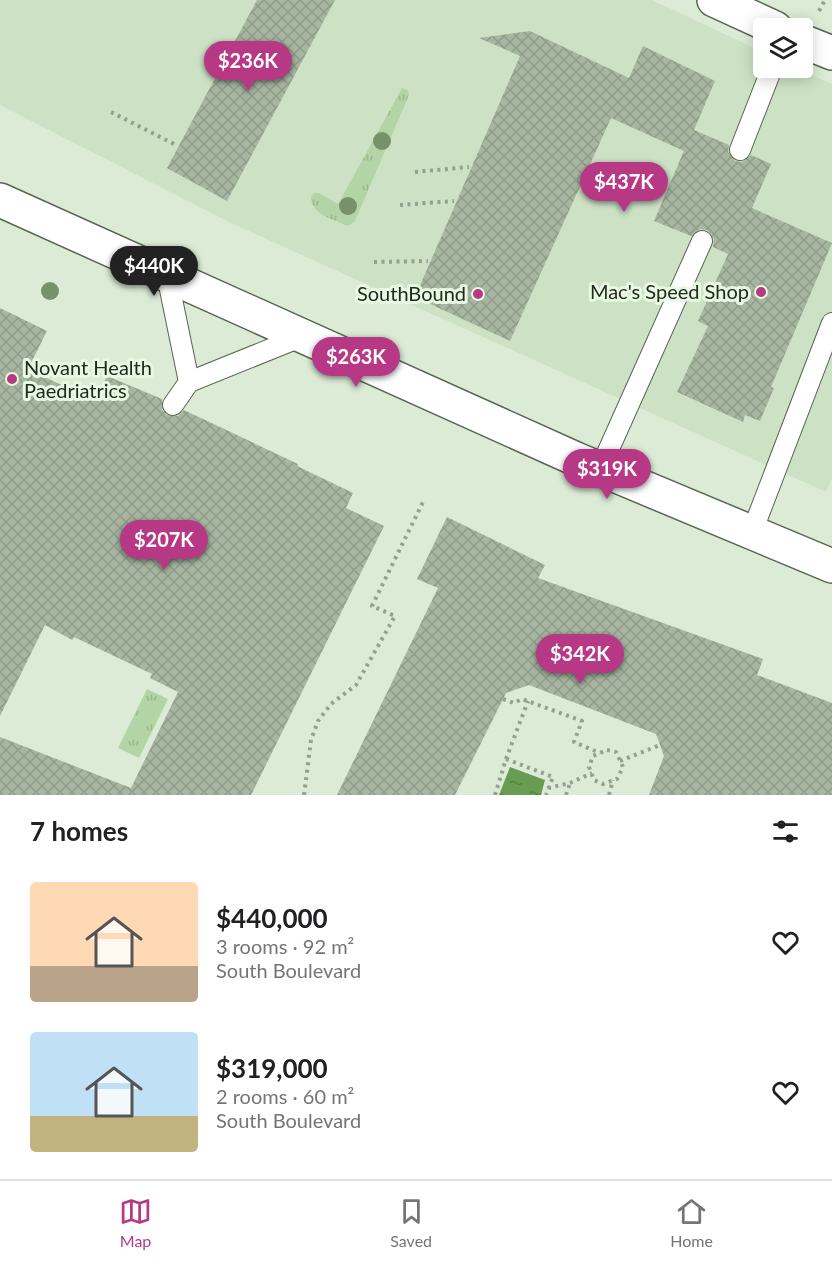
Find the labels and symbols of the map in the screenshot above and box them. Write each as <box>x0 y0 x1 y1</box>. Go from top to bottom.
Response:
pin: $236K <box>206 41 290 92</box>
pin: $437K <box>582 162 666 213</box>
pin: $440K <box>112 246 196 297</box>
place label: Mac's Speed Shop <box>590 279 749 303</box>
place label: SouthBound <box>357 281 466 305</box>
marker: Mac's Speed Shop <box>754 285 768 299</box>
marker: SouthBound <box>471 287 485 301</box>
pin: $263K <box>314 337 398 388</box>
place label: Novant Health Paedriatrics <box>24 355 152 402</box>
marker: Novant Health Paedriatrics <box>5 372 19 386</box>
pin: $319K <box>565 449 649 500</box>
pin: $207K <box>122 520 206 571</box>
pin: $342K <box>538 634 622 685</box>

